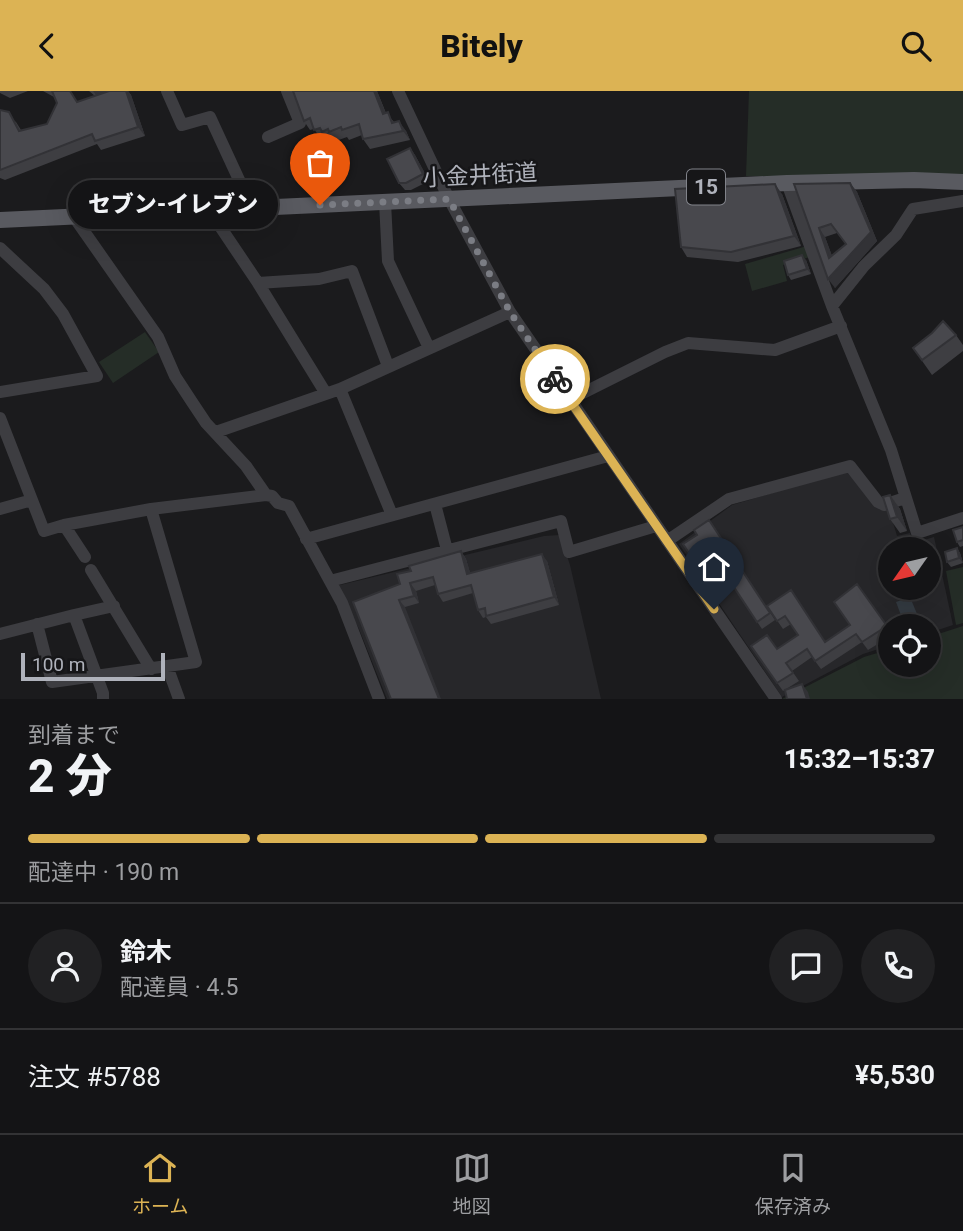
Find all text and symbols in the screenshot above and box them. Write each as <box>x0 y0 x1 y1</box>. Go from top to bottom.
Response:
icon: back <box>28 27 66 65</box>
text: Bitely <box>440 27 523 65</box>
icon: search <box>897 27 935 65</box>
pin <box>290 133 350 205</box>
icon: bag <box>301 144 339 182</box>
street label: 小金井街道 <box>422 159 538 192</box>
road number: 15 <box>687 169 725 205</box>
callout: セブン-イレブン <box>68 181 278 229</box>
text: セブン-イレブン <box>88 191 258 218</box>
courier <box>520 344 590 414</box>
icon: bike <box>536 360 574 398</box>
pin <box>684 537 744 609</box>
north arrow <box>878 537 942 600</box>
map controls <box>878 537 941 677</box>
icon: home <box>695 548 733 586</box>
button: locate <box>878 614 941 677</box>
scale bar <box>21 650 164 682</box>
text: 100 m <box>32 653 85 676</box>
text: 到着まで <box>28 722 120 749</box>
text: 15:32–15:37 <box>784 744 935 774</box>
text: 2 分 <box>28 749 112 803</box>
text: 配達中 · 190 m <box>28 859 179 886</box>
button: person <box>28 929 102 1003</box>
button: chat <box>769 929 843 1003</box>
button: phone <box>861 929 935 1003</box>
text: 鈴木 <box>120 937 172 967</box>
text: 配達員 · 4.5 <box>120 974 238 1001</box>
text: ¥5,530 <box>855 1060 935 1090</box>
text: 注文 #5788 <box>28 1062 161 1092</box>
tab: ホーム <box>132 1149 189 1218</box>
tab: 地図 <box>453 1149 491 1218</box>
tab: 保存済み <box>755 1149 831 1218</box>

